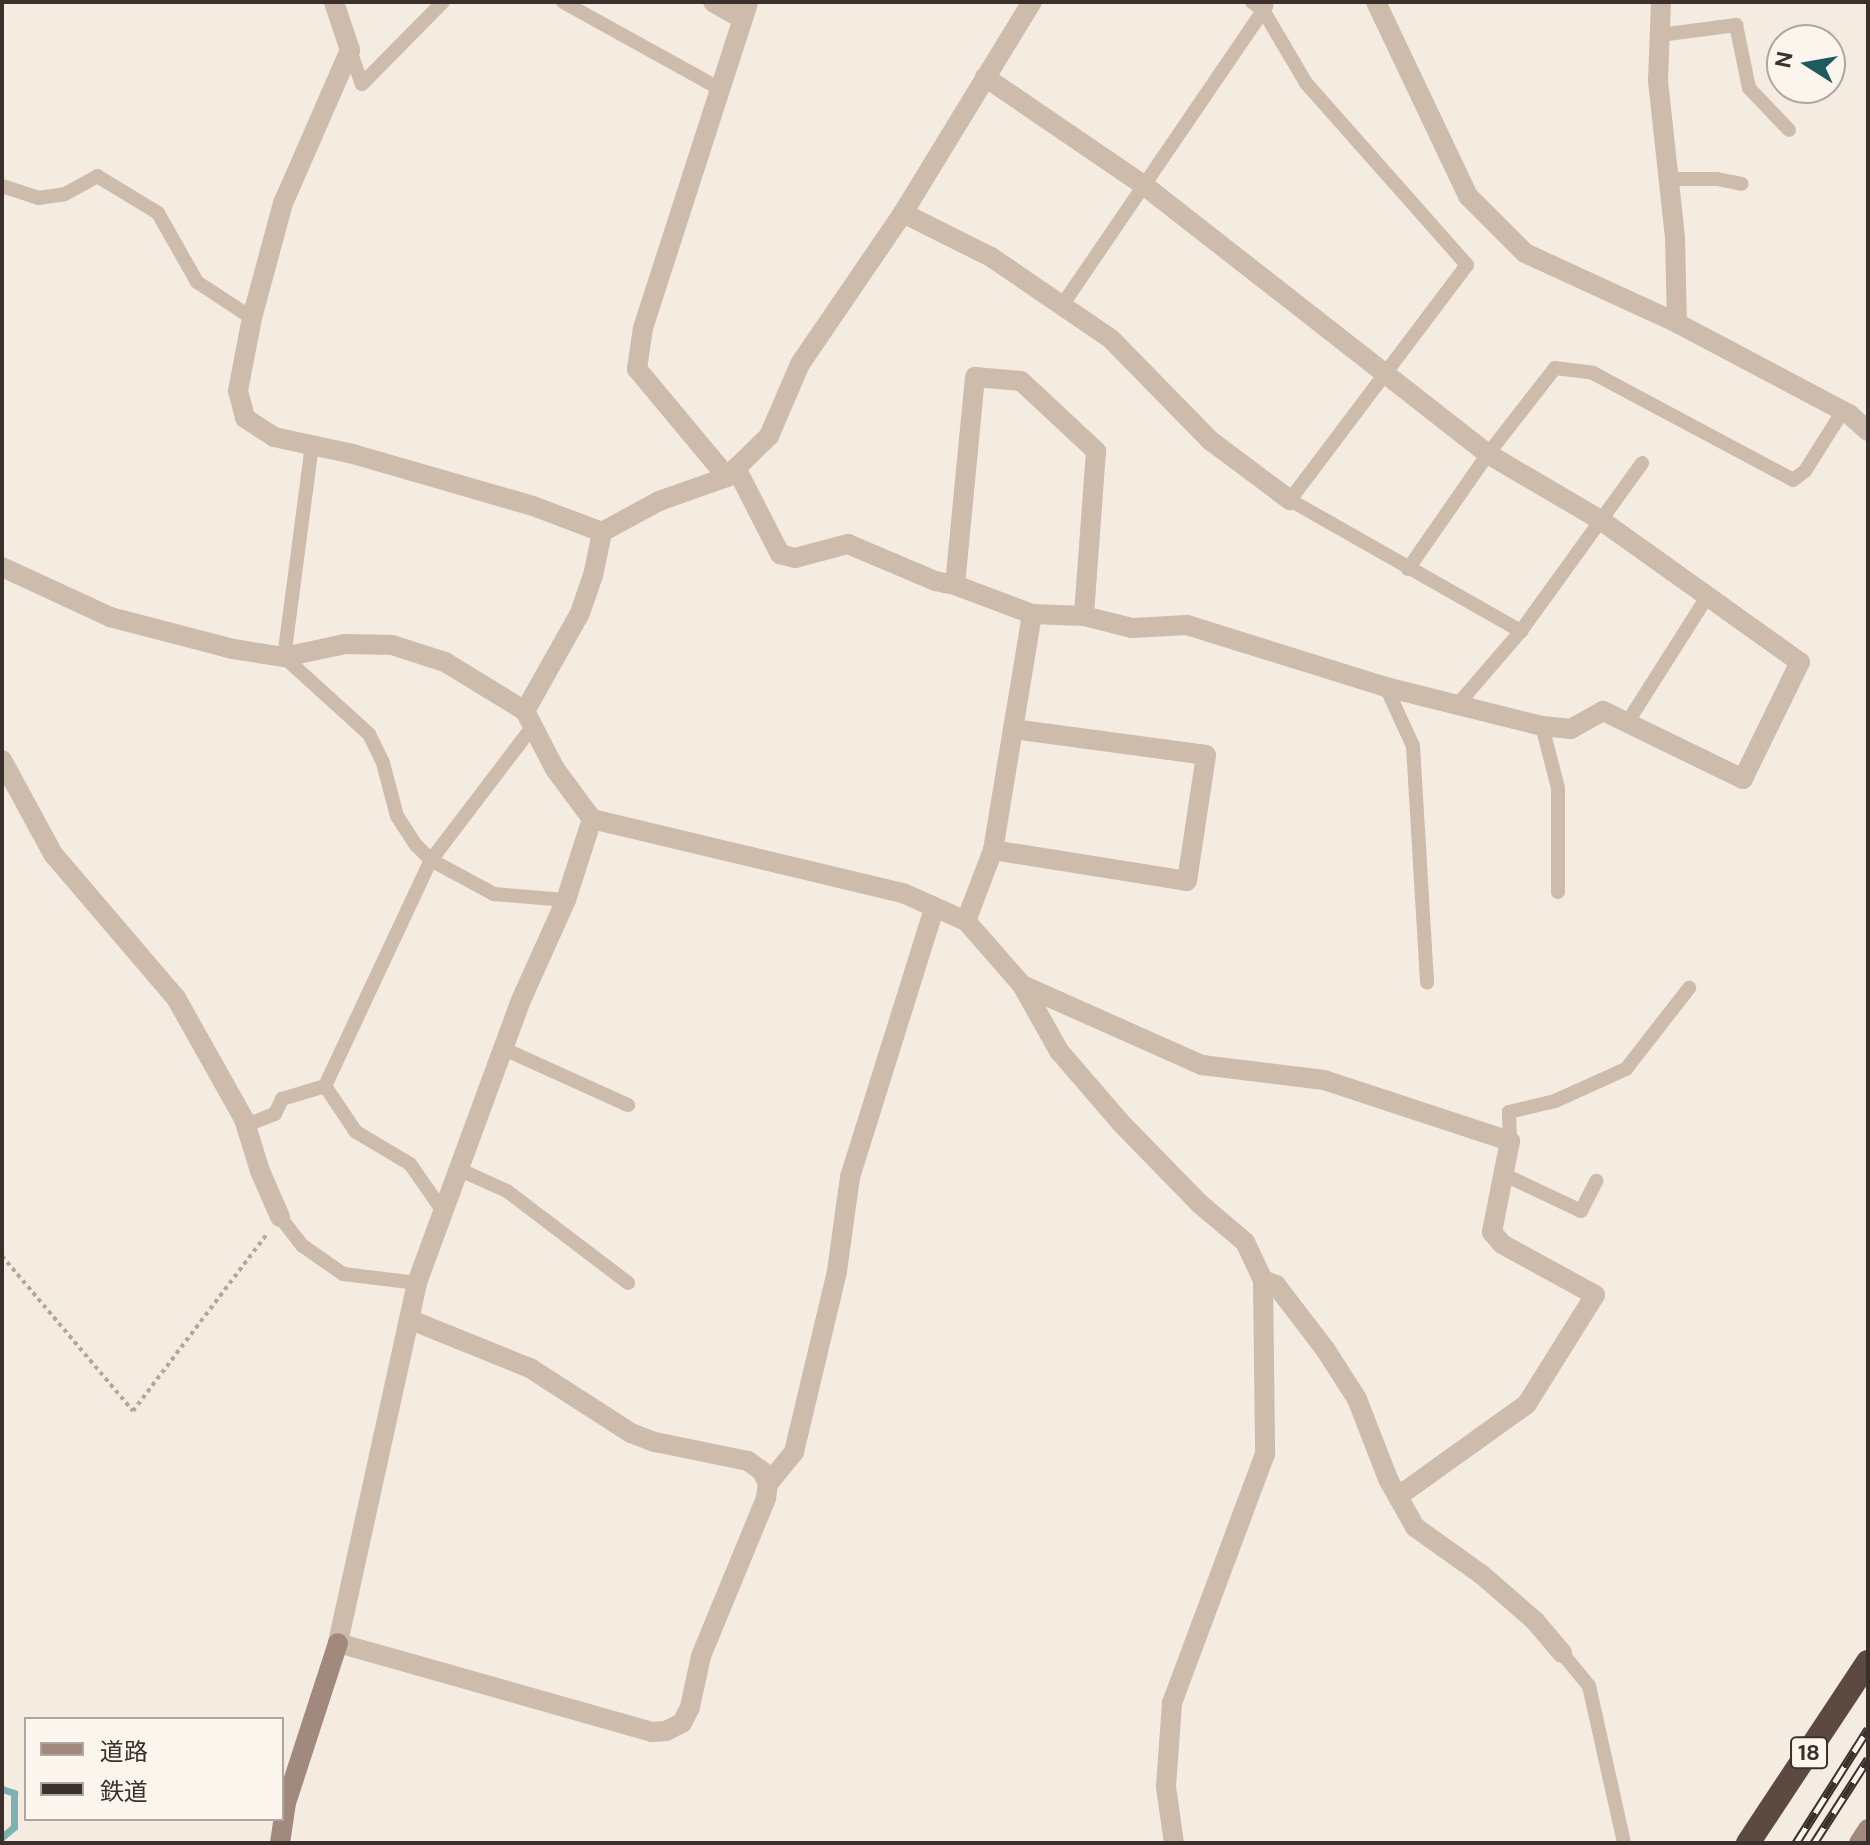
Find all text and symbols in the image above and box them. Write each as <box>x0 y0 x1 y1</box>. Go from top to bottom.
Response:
north arrow <box>1766 24 1846 104</box>
text: N <box>1768 49 1800 70</box>
legend <box>24 1717 284 1821</box>
road number: 18 <box>1789 1735 1829 1771</box>
text: 道路 <box>100 1736 148 1767</box>
text: 鉄道 <box>100 1776 148 1807</box>

